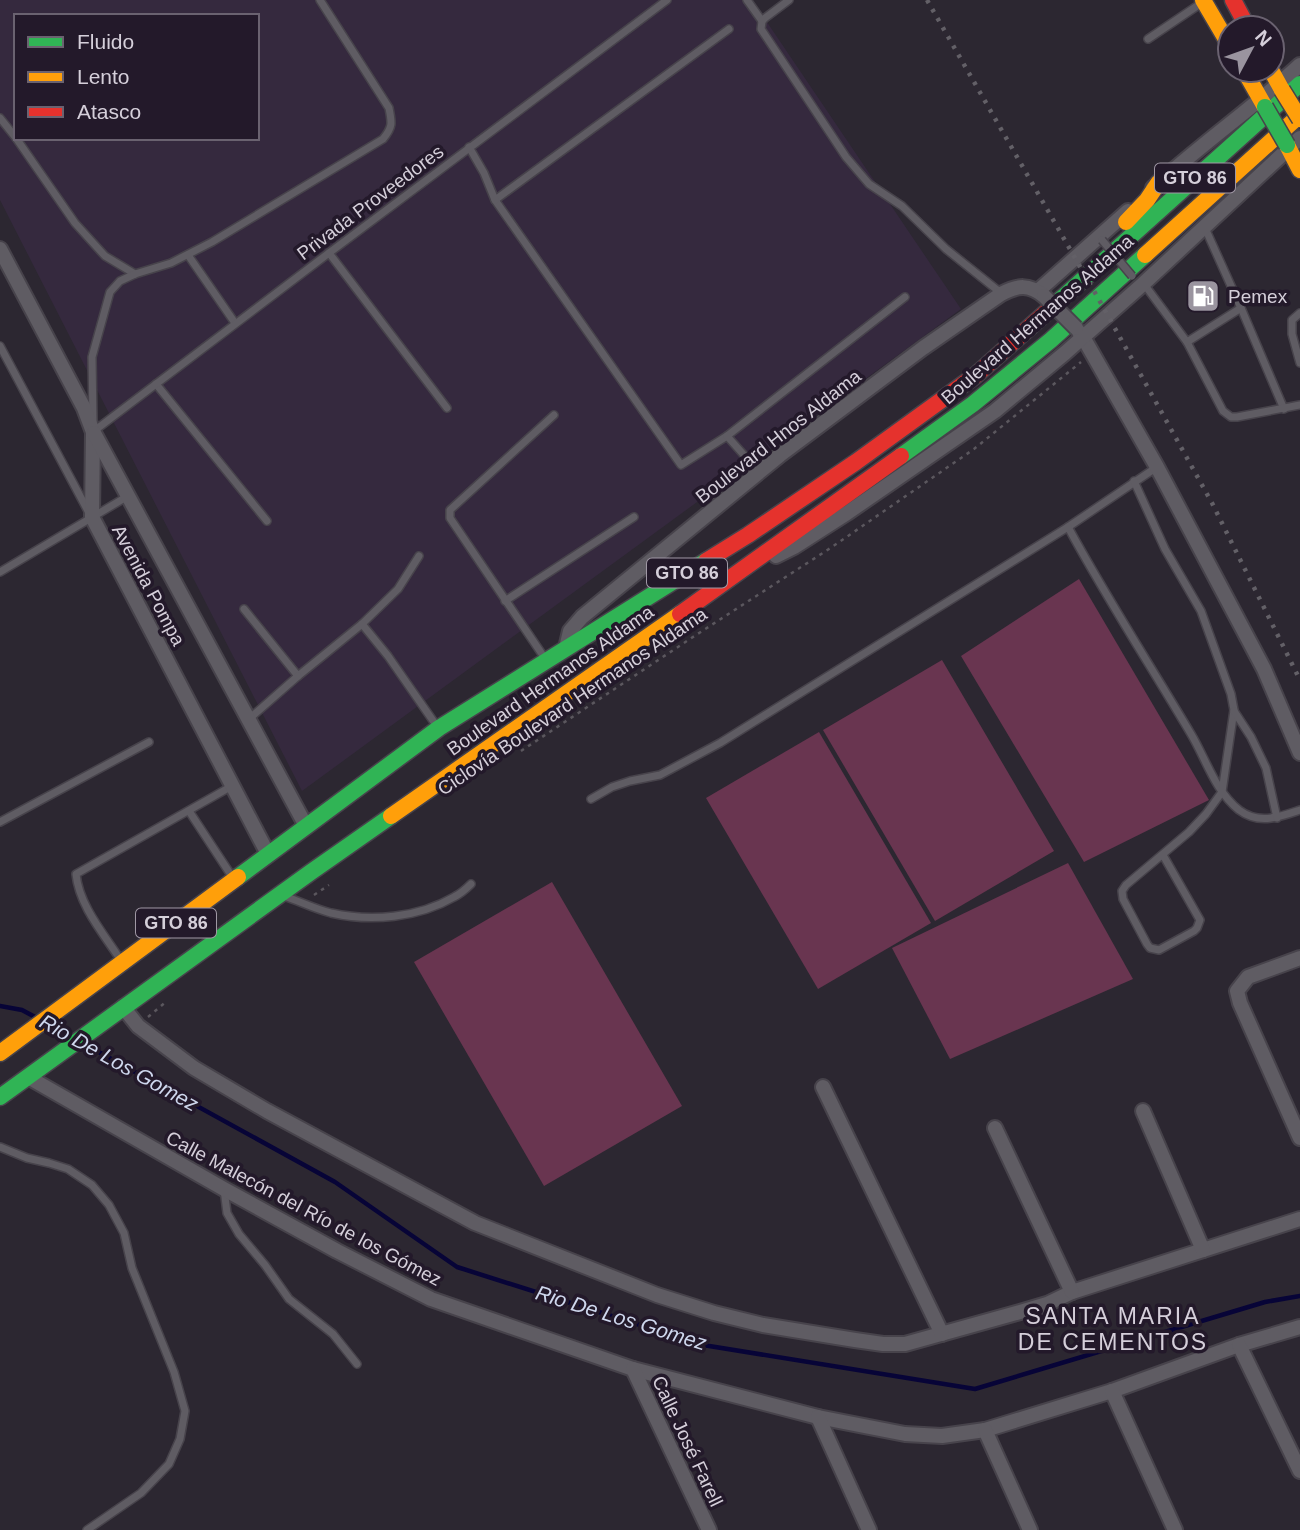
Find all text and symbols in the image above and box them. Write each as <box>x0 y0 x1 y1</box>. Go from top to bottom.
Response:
legend <box>14 14 259 140</box>
north arrow <box>1216 14 1286 84</box>
text: N <box>1251 26 1276 50</box>
text: Fluido <box>77 30 134 53</box>
text: Lento <box>77 65 130 88</box>
text: Atasco <box>77 100 141 123</box>
street label: Privada Proveedores <box>293 141 447 264</box>
road number: GTO 86 <box>1155 163 1235 192</box>
street label: Boulevard Hermanos Aldama <box>937 230 1138 408</box>
fuel station icon: Pemex <box>1184 277 1222 315</box>
place label: Pemex <box>1228 286 1288 307</box>
street label: Boulevard Hnos Aldama <box>692 365 865 507</box>
street label: Avenida Pompa <box>108 521 189 650</box>
road number: GTO 86 <box>647 558 727 588</box>
street label: Boulevard Hermanos Aldama <box>443 601 658 760</box>
street label: Ciclovía Boulevard Hermanos Aldama <box>434 603 711 800</box>
road number: GTO 86 <box>136 908 216 938</box>
water label: Rio De Los Gomez <box>36 1010 203 1116</box>
street label: Calle Malecón del Río de los Gómez <box>163 1127 445 1290</box>
water label: Rio De Los Gomez <box>533 1281 710 1355</box>
district label: SANTA MARIA DE CEMENTOS <box>1018 1303 1208 1355</box>
street label: Calle José Farell <box>648 1373 727 1510</box>

